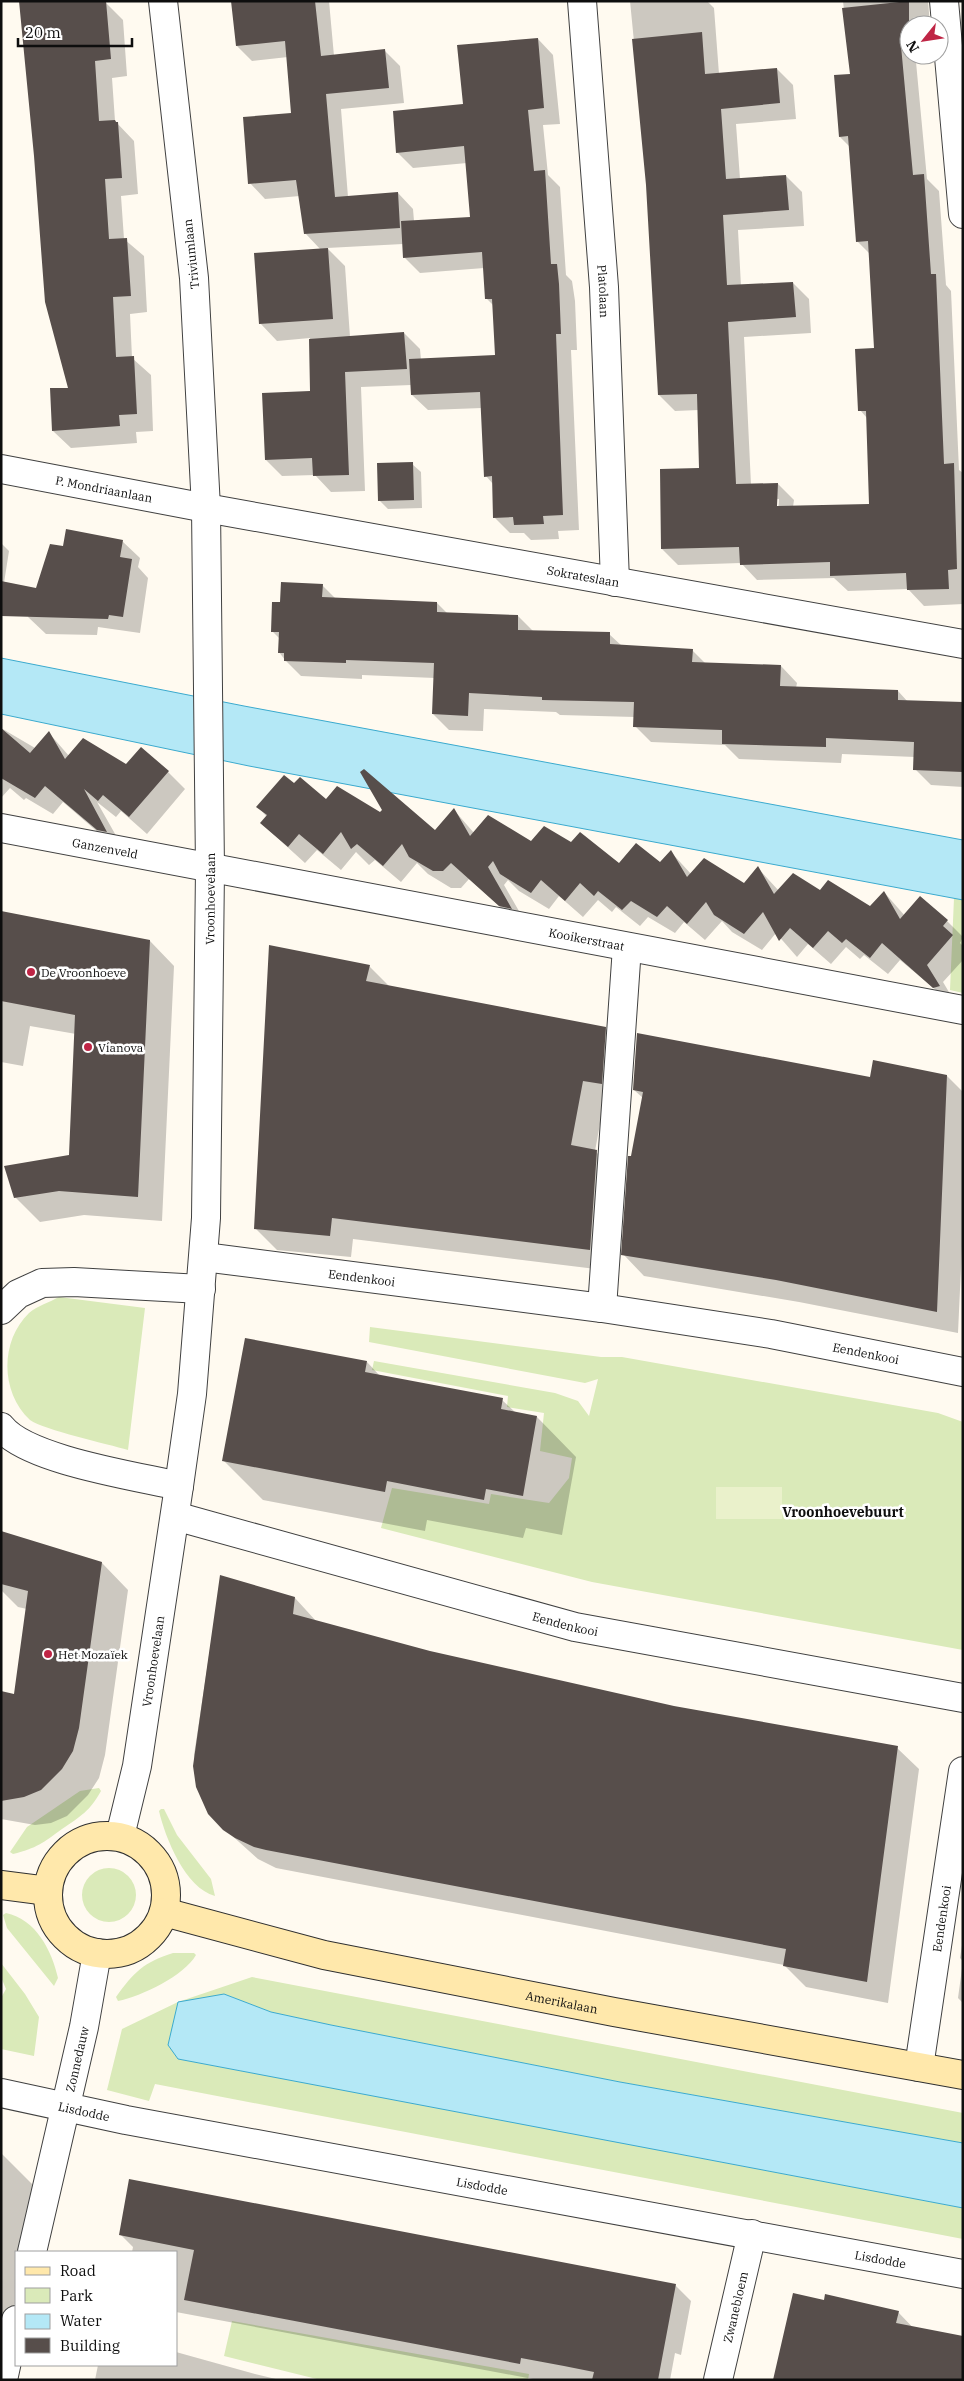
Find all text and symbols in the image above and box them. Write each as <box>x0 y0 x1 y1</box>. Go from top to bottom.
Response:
scale bar <box>18 15 131 47</box>
north arrow <box>899 15 949 65</box>
text: 20 m <box>25 23 61 42</box>
text: N <box>902 37 923 56</box>
street label: Triviumlaan <box>180 218 202 290</box>
street label: Platolaan <box>595 264 613 318</box>
street label: P. Mondriaanlaan <box>54 472 154 505</box>
street label: Sokrateslaan <box>546 562 621 590</box>
street label: Ganzenveld <box>71 834 139 861</box>
street label: Vroonhoevelaan <box>202 852 218 945</box>
street label: Kooikerstraat <box>547 924 626 953</box>
place label: De Vroonhoeve <box>41 965 126 980</box>
marker: De Vroonhoeve <box>25 966 37 978</box>
place label: Vianova <box>98 1040 144 1055</box>
marker: Vianova <box>82 1041 94 1053</box>
street label: Eendenkooi <box>327 1265 396 1289</box>
street label: Eendenkooi <box>831 1339 901 1367</box>
district label: Vroonhoevebuurt <box>782 1503 904 1521</box>
street label: Eendenkooi <box>531 1608 600 1639</box>
street label: Vroonhoevelaan <box>138 1614 167 1708</box>
place label: Het Mozaïek <box>58 1647 128 1662</box>
marker: Het Mozaïek <box>42 1648 54 1660</box>
street label: Eendenkooi <box>929 1884 953 1953</box>
street label: Amerikalaan <box>524 1987 599 2016</box>
street label: Zonnedauw <box>62 2024 92 2093</box>
street label: Lisdodde <box>57 2098 111 2124</box>
street label: Lisdodde <box>455 2173 509 2198</box>
street label: Lisdodde <box>854 2247 907 2271</box>
legend <box>15 2251 178 2366</box>
text: Road <box>60 2261 96 2280</box>
street label: Zwanebloem <box>719 2269 751 2344</box>
text: Park <box>60 2286 93 2305</box>
text: Water <box>60 2311 102 2330</box>
text: Building <box>60 2336 120 2355</box>

